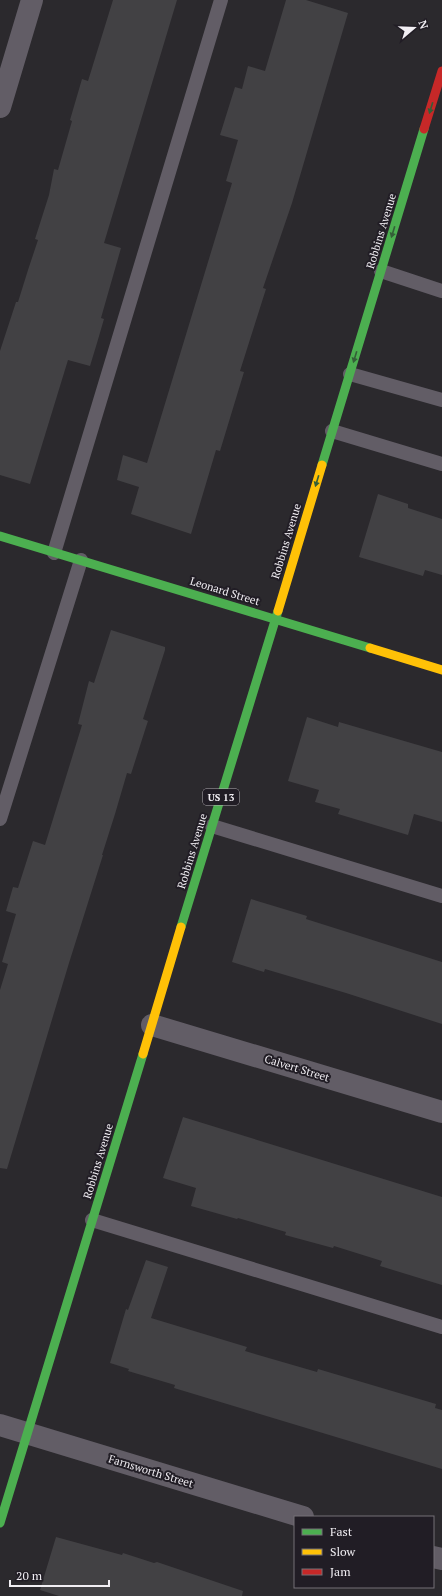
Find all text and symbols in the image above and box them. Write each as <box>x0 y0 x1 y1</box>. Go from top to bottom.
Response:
north arrow <box>394 8 434 48</box>
text: N <box>415 19 432 32</box>
one-way arrow <box>428 102 434 114</box>
street label: Robbins Avenue <box>363 191 399 270</box>
one-way arrow <box>390 227 396 239</box>
one-way arrow <box>352 351 358 363</box>
one-way arrow <box>314 476 320 488</box>
street label: Robbins Avenue <box>268 501 304 580</box>
street label: Leonard Street <box>188 574 262 608</box>
road number: US 13 <box>203 789 239 805</box>
street label: Robbins Avenue <box>174 811 210 890</box>
street label: Calvert Street <box>263 1051 331 1085</box>
street label: Robbins Avenue <box>80 1121 116 1200</box>
street label: Farnsworth Street <box>107 1451 195 1491</box>
legend <box>294 1516 434 1588</box>
text: Fast <box>330 1524 353 1539</box>
text: Slow <box>330 1544 356 1559</box>
scale bar <box>10 1562 109 1588</box>
text: Jam <box>330 1564 351 1579</box>
text: 20 m <box>16 1568 43 1583</box>

